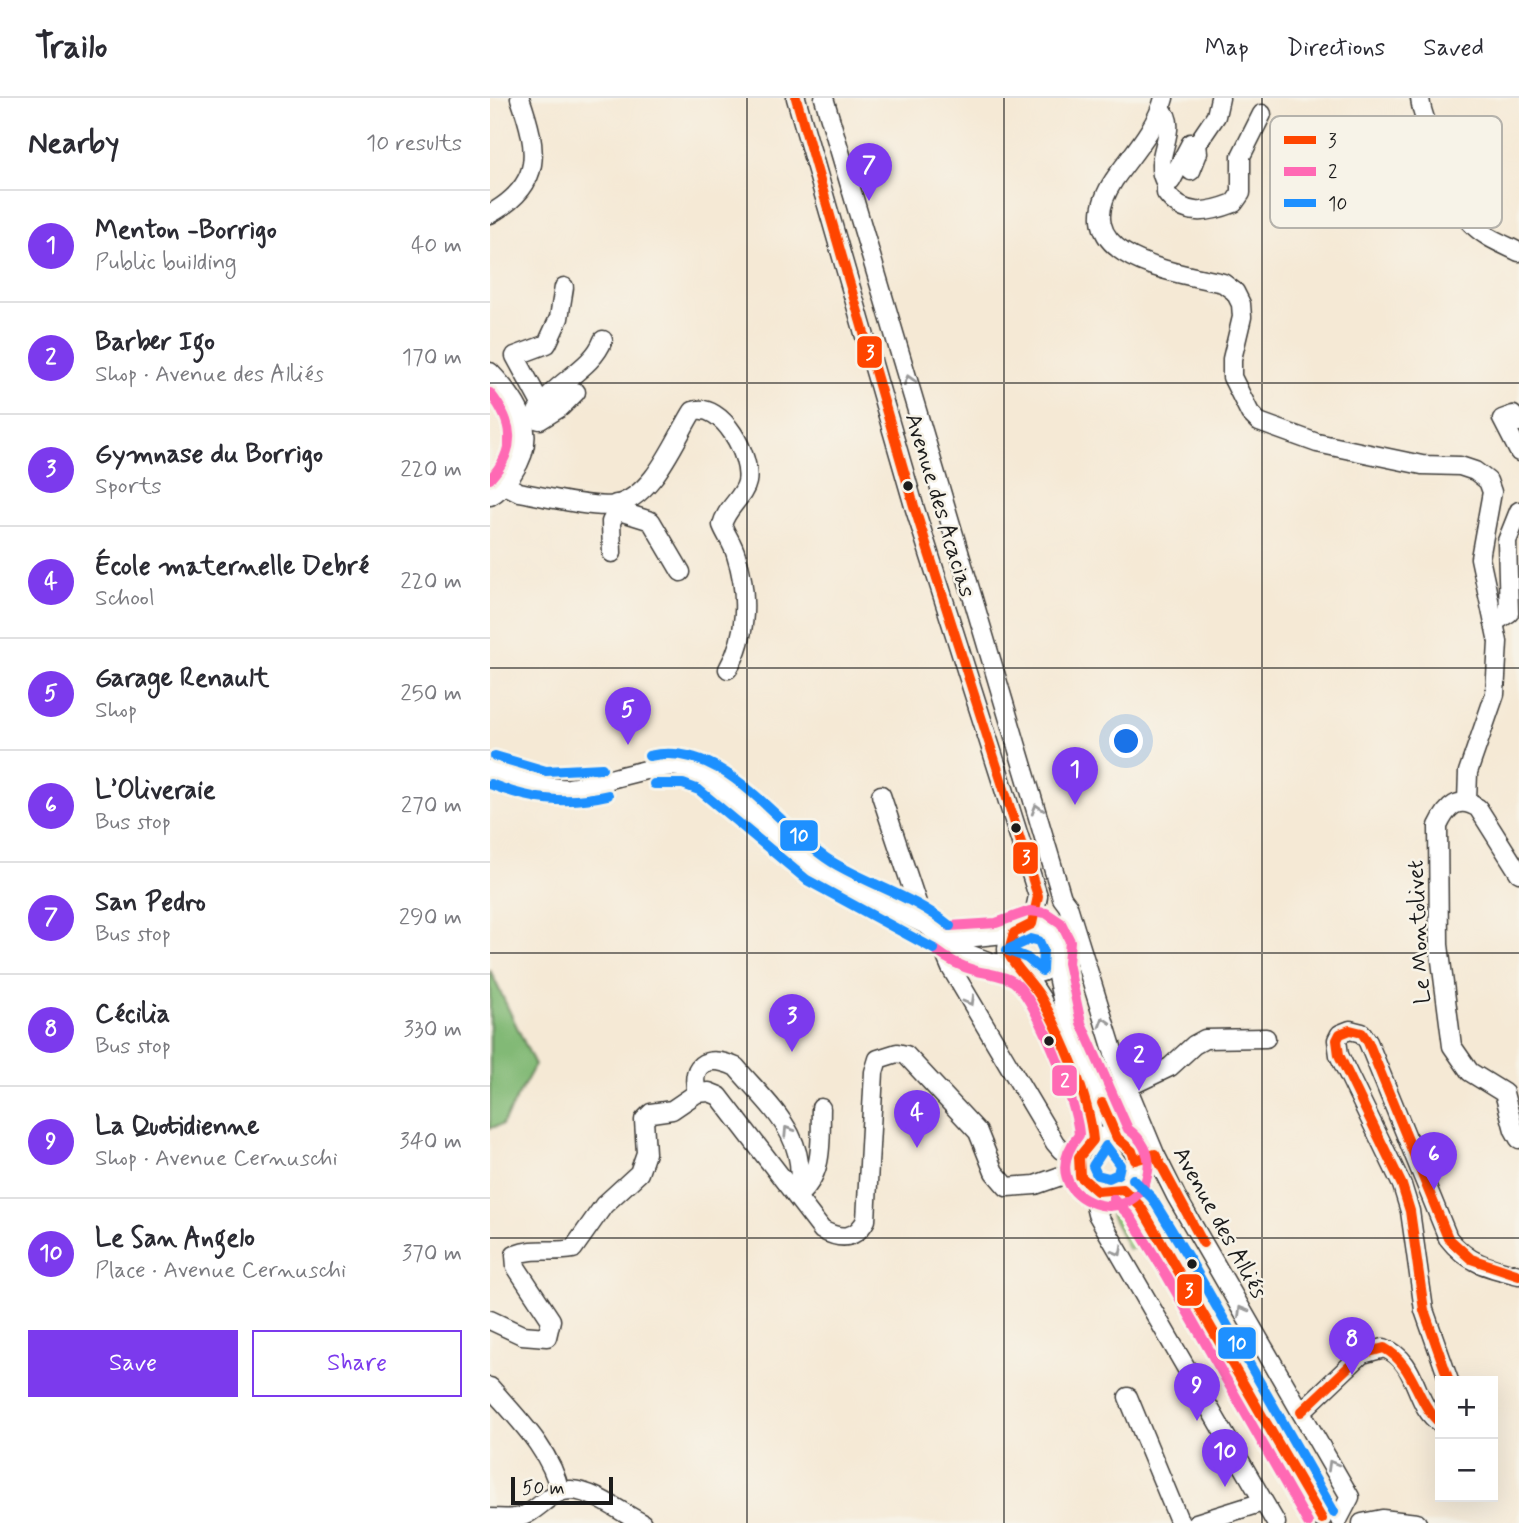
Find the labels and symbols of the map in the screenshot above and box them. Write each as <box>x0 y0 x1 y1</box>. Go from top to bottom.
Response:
legend <box>1270 116 1502 228</box>
text: 3 <box>1328 129 1337 154</box>
pin: 7 <box>846 143 892 201</box>
text: 2 <box>1328 160 1337 185</box>
text: 10 <box>1328 192 1347 217</box>
line badge: 3 <box>856 335 883 369</box>
text: 3 <box>866 341 875 366</box>
one-way arrow <box>903 374 918 386</box>
street label: Avenue des Acacias <box>897 410 981 601</box>
unlabelled marker <box>901 479 915 493</box>
pin: 5 <box>605 687 651 745</box>
your location <box>1109 724 1143 758</box>
pin: 1 <box>1052 747 1098 805</box>
one-way arrow <box>1031 803 1046 815</box>
line badge: 10 <box>779 819 819 852</box>
unlabelled marker <box>1009 821 1023 835</box>
text: 10 <box>789 824 809 849</box>
line badge: 3 <box>1012 841 1039 875</box>
text: 3 <box>1022 846 1031 871</box>
street label: Le Montolivet <box>1401 859 1439 1005</box>
pin: 3 <box>769 994 815 1052</box>
one-way arrow <box>962 994 975 1007</box>
one-way arrow <box>1098 1016 1112 1028</box>
pin: 2 <box>1116 1033 1162 1091</box>
unlabelled marker <box>1042 1034 1056 1048</box>
line badge: 2 <box>1051 1064 1078 1097</box>
text: 2 <box>1060 1069 1070 1094</box>
pin: 4 <box>894 1090 940 1148</box>
one-way arrow <box>783 1126 796 1139</box>
pin: 6 <box>1411 1132 1457 1190</box>
street label: Avenue des Alliés <box>1165 1142 1273 1304</box>
one-way arrow <box>1110 1244 1123 1256</box>
unlabelled marker <box>1185 1257 1199 1271</box>
line badge: 3 <box>1176 1273 1203 1307</box>
text: 3 <box>1185 1279 1194 1304</box>
one-way arrow <box>1238 1305 1251 1318</box>
pin: 8 <box>1329 1317 1375 1375</box>
line badge: 10 <box>1217 1326 1257 1360</box>
text: 10 <box>1227 1332 1247 1357</box>
pin: 9 <box>1174 1363 1220 1421</box>
pin: 10 <box>1202 1429 1248 1487</box>
one-way arrow <box>1327 1460 1340 1472</box>
scale bar <box>511 1474 612 1506</box>

